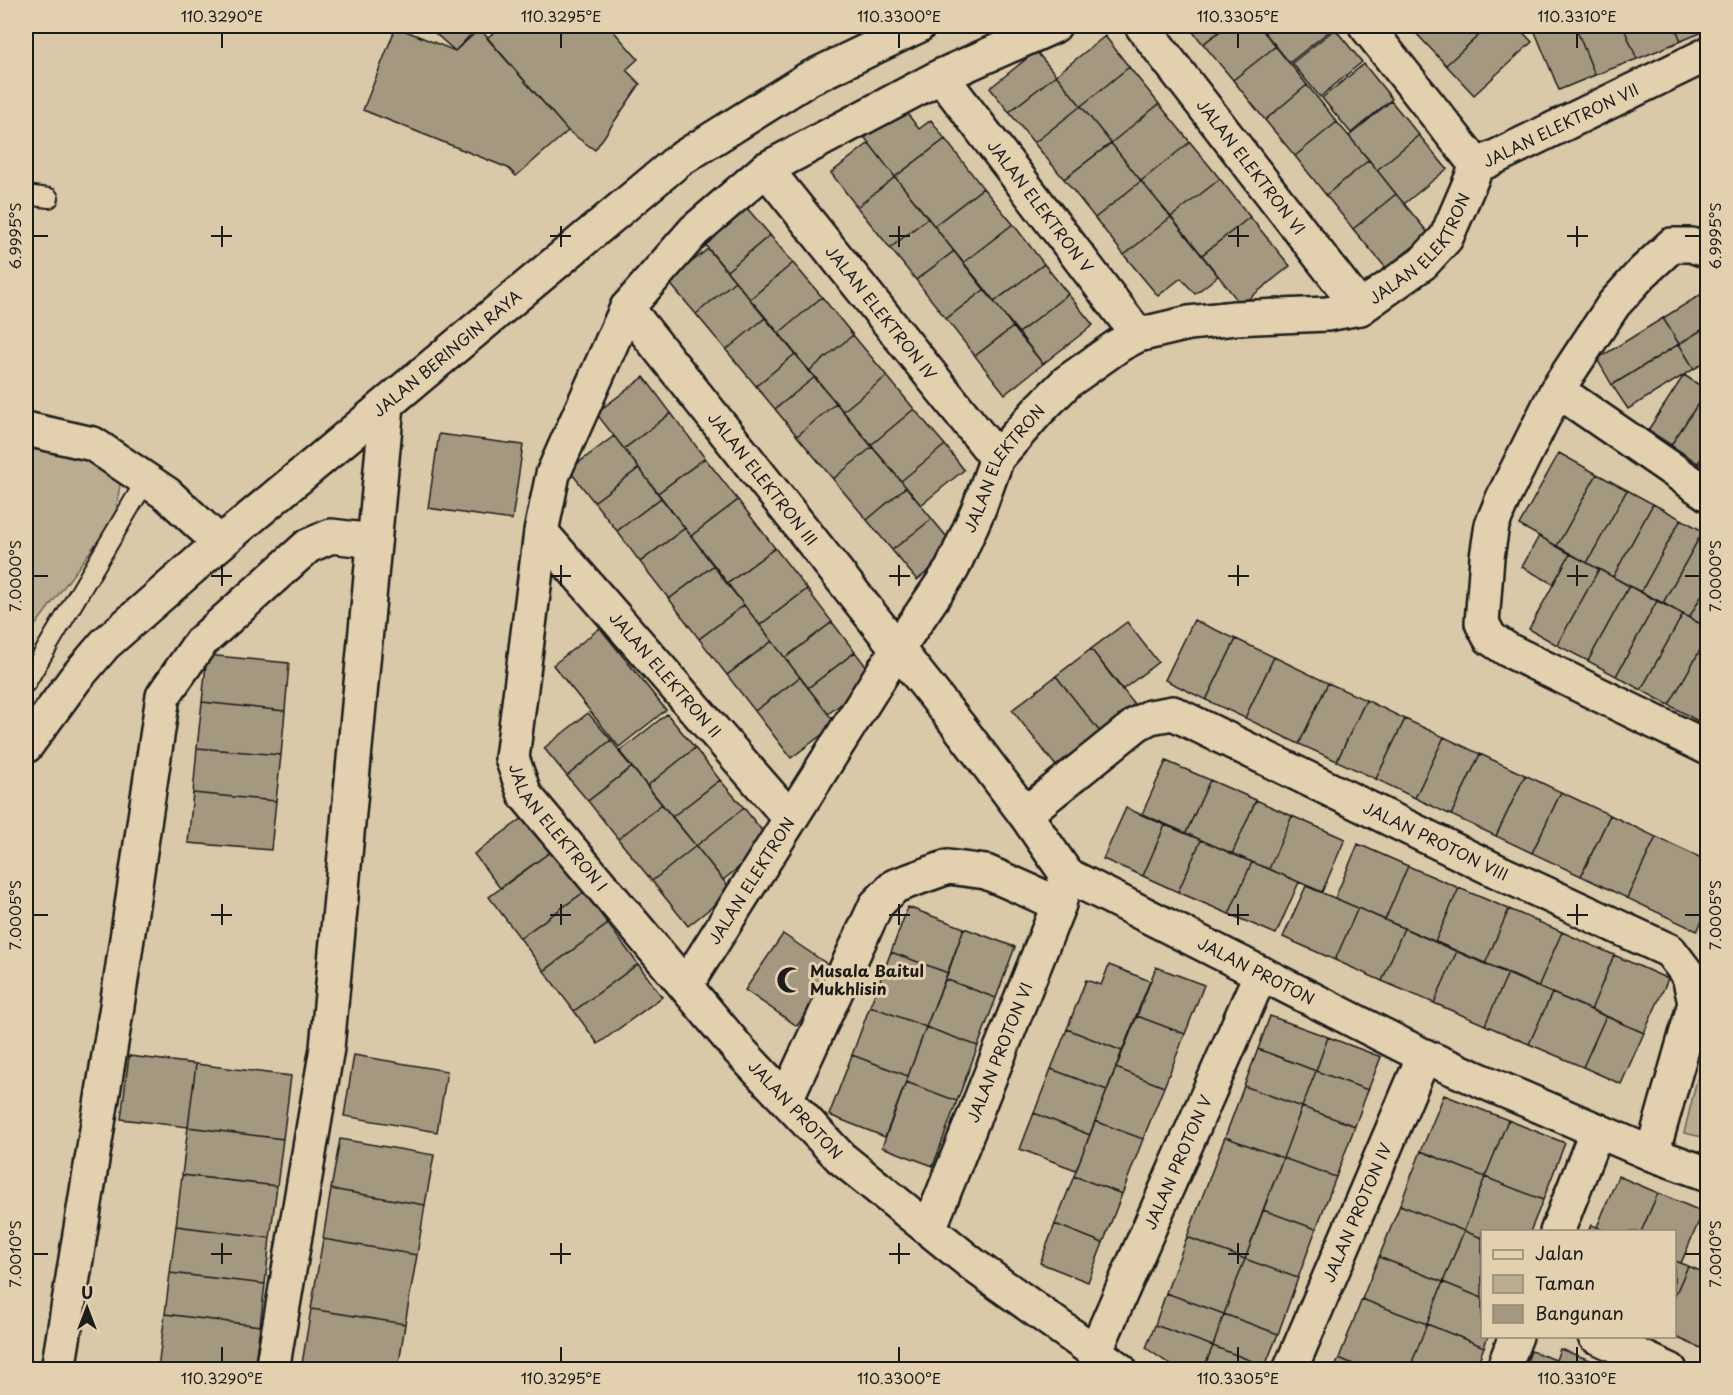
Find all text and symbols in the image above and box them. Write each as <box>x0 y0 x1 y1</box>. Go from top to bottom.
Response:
text: 110.3290°E <box>181 4 263 27</box>
text: 110.3295°E <box>521 4 601 27</box>
text: 110.3300°E <box>857 4 941 27</box>
text: 110.3305°E <box>1197 4 1279 27</box>
text: 110.3310°E <box>1537 4 1617 27</box>
street label: JALAN ELEKTRON VII <box>1478 76 1642 173</box>
street label: JALAN ELEKTRON VI <box>1191 93 1312 239</box>
street label: JALAN ELEKTRON V <box>983 134 1100 277</box>
street label: JALAN ELEKTRON <box>1363 189 1475 309</box>
text: 6.9995°S <box>3 202 26 270</box>
text: 6.9995°S <box>1703 202 1726 270</box>
street label: JALAN ELEKTRON IV <box>820 240 943 385</box>
street label: JALAN BERINGIN RAYA <box>367 283 526 422</box>
street label: JALAN ELEKTRON <box>957 399 1050 536</box>
street label: JALAN ELEKTRON III <box>703 406 824 550</box>
text: 7.0000°S <box>3 540 26 612</box>
text: 7.0000°S <box>1703 540 1726 612</box>
street label: JALAN ELEKTRON II <box>604 606 727 742</box>
street label: JALAN ELEKTRON I <box>504 760 614 896</box>
street label: JALAN PROTON VIII <box>1359 795 1513 886</box>
street label: JALAN ELEKTRON <box>702 812 800 949</box>
text: 7.0005°S <box>3 880 26 950</box>
text: 7.0005°S <box>1703 880 1726 950</box>
street label: JALAN PROTON <box>1194 930 1319 1010</box>
place label: Musala Baitul Mukhlisin <box>810 958 924 1000</box>
mosque icon: Musala Baitul Mukhlisin <box>775 965 805 995</box>
street label: JALAN PROTON VI <box>960 979 1037 1126</box>
street label: JALAN PROTON <box>743 1054 849 1164</box>
street label: JALAN PROTON V <box>1137 1091 1217 1233</box>
street label: JALAN PROTON IV <box>1316 1139 1397 1286</box>
text: 7.0010°S <box>3 1220 26 1288</box>
text: 7.0010°S <box>1703 1220 1726 1288</box>
legend <box>1481 1230 1676 1338</box>
text: Jalan <box>1535 1239 1584 1266</box>
text: Taman <box>1535 1269 1595 1296</box>
north arrow <box>57 1278 117 1338</box>
text: U <box>81 1280 93 1304</box>
text: Bangunan <box>1535 1299 1624 1326</box>
text: 110.3290°E <box>181 1366 263 1389</box>
text: 110.3295°E <box>521 1366 601 1389</box>
text: 110.3300°E <box>857 1366 941 1389</box>
text: 110.3305°E <box>1197 1366 1279 1389</box>
text: 110.3310°E <box>1537 1366 1617 1389</box>

